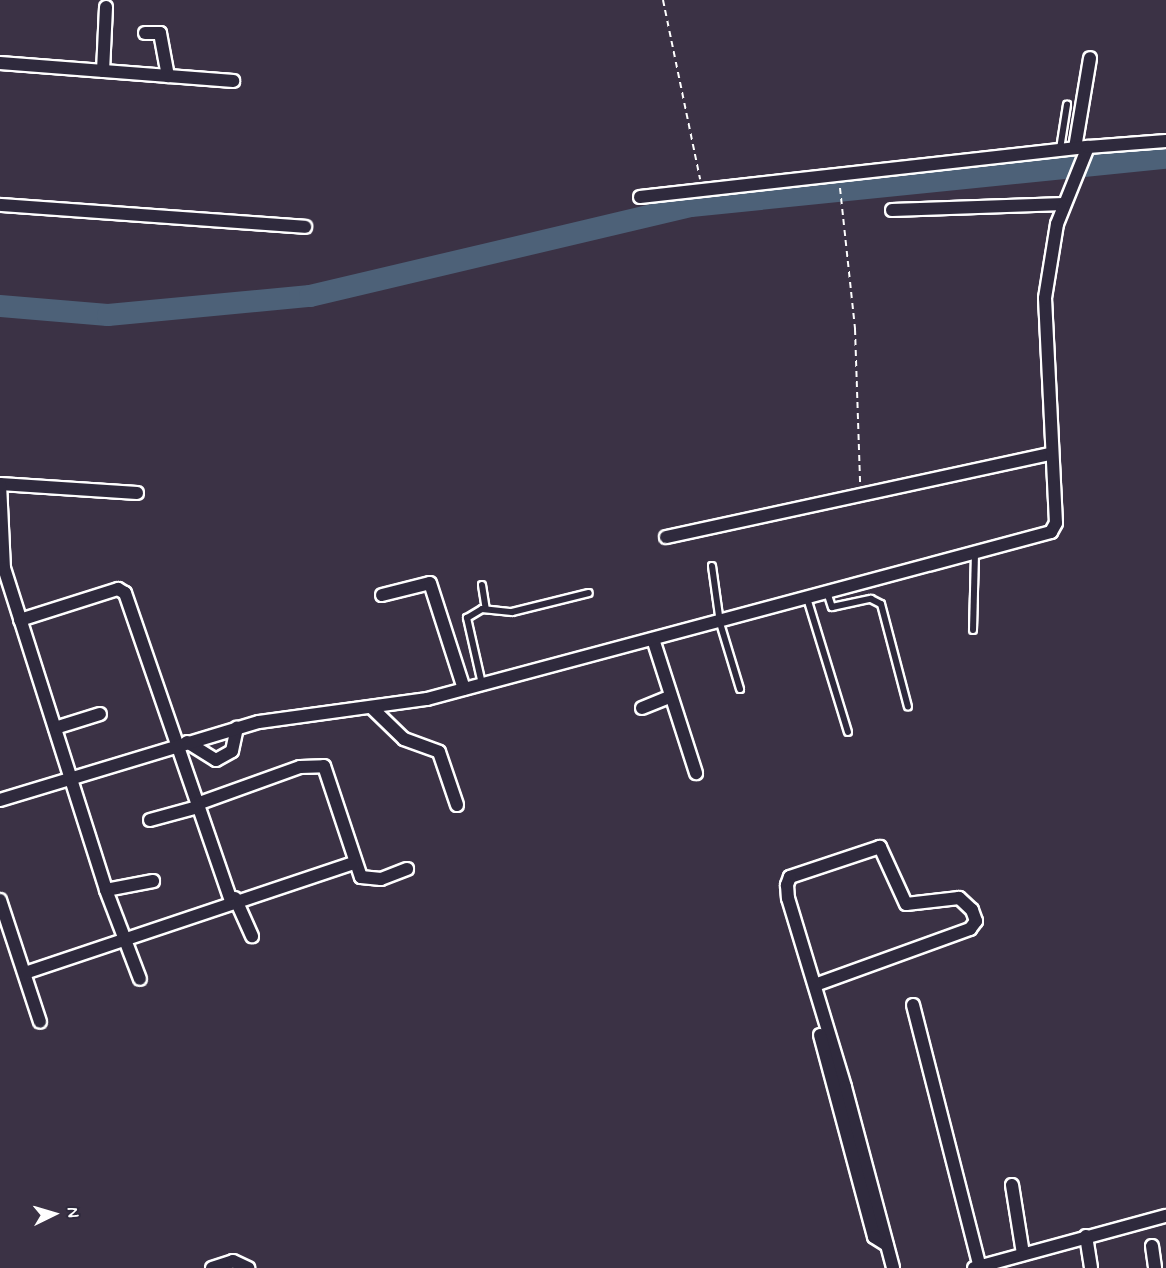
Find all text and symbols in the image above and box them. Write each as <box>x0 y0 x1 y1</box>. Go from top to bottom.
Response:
north arrow <box>24 1184 84 1244</box>
text: N <box>62 1206 83 1219</box>

